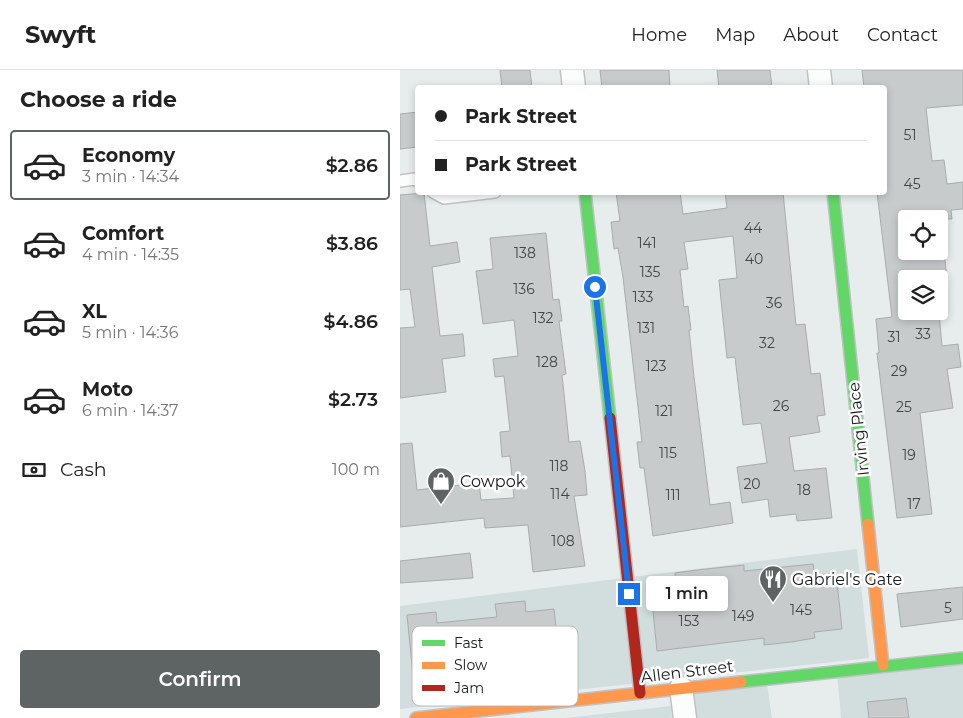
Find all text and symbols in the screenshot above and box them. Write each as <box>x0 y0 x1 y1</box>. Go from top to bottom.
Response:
text: Swyft <box>25 20 96 49</box>
text: Home <box>631 24 687 46</box>
text: Map <box>715 24 755 46</box>
text: About <box>783 24 839 46</box>
text: Contact <box>867 24 938 46</box>
text: Choose a ride <box>20 86 177 113</box>
text: Park Street <box>465 105 577 128</box>
house number: 51 <box>904 126 916 144</box>
icon: car <box>22 143 67 188</box>
text: Economy <box>82 144 175 167</box>
text: Park Street <box>465 153 577 176</box>
text: $2.86 <box>326 154 378 177</box>
text: 3 min · 14:34 <box>82 167 179 186</box>
house number: 45 <box>903 175 921 193</box>
map controls <box>898 210 948 320</box>
button: locate <box>898 210 948 260</box>
house number: 44 <box>744 219 763 237</box>
icon: car <box>22 221 67 266</box>
text: Comfort <box>82 222 164 245</box>
text: $3.86 <box>326 232 378 255</box>
house number: 141 <box>637 234 657 252</box>
house number: 138 <box>514 244 536 262</box>
text: 4 min · 14:35 <box>82 245 179 264</box>
house number: 40 <box>745 250 763 268</box>
house number: 135 <box>640 263 660 281</box>
button: layers <box>898 270 948 320</box>
route start <box>584 276 606 298</box>
house number: 136 <box>513 280 535 298</box>
house number: 133 <box>633 288 653 306</box>
house number: 36 <box>766 294 783 312</box>
icon: car <box>22 299 67 344</box>
text: XL <box>82 300 107 323</box>
house number: 132 <box>533 309 553 327</box>
text: $4.86 <box>323 310 378 333</box>
house number: 131 <box>637 319 655 337</box>
text: 5 min · 14:36 <box>82 323 178 342</box>
house number: 33 <box>915 325 931 343</box>
house number: 31 <box>888 328 900 346</box>
house number: 32 <box>759 334 775 352</box>
house number: 128 <box>536 353 558 371</box>
house number: 123 <box>646 357 667 375</box>
house number: 29 <box>891 362 907 380</box>
icon: car <box>22 377 67 422</box>
text: Moto <box>82 378 133 401</box>
street label: Irving Place <box>844 381 873 477</box>
text: $2.73 <box>328 388 378 411</box>
house number: 26 <box>773 397 790 415</box>
house number: 25 <box>896 398 912 416</box>
text: 6 min · 14:37 <box>82 401 179 420</box>
house number: 121 <box>655 402 673 420</box>
house number: 115 <box>659 444 677 462</box>
house number: 19 <box>902 446 916 464</box>
icon: cash <box>20 456 48 484</box>
house number: 118 <box>549 457 569 475</box>
text: Cash <box>60 458 107 481</box>
text: 100 m <box>332 460 380 479</box>
shop icon: Cowpok <box>426 466 456 505</box>
place label: Cowpok <box>460 472 526 491</box>
house number: 20 <box>743 475 761 493</box>
house number: 18 <box>797 481 811 499</box>
house number: 114 <box>550 485 570 503</box>
house number: 111 <box>665 486 681 504</box>
house number: 17 <box>907 495 921 513</box>
house number: 108 <box>551 532 575 550</box>
restaurant icon: Gabriel's Gate <box>758 564 788 603</box>
place label: Gabriel's Gate <box>792 570 902 589</box>
callout: 1 min <box>646 576 729 612</box>
route end <box>618 583 640 605</box>
text: 1 min <box>666 584 708 603</box>
house number: 5 <box>944 599 952 617</box>
house number: 145 <box>790 601 812 619</box>
house number: 149 <box>732 607 754 625</box>
house number: 153 <box>679 612 700 630</box>
legend <box>412 626 578 706</box>
text: Fast <box>454 634 484 652</box>
button: Confirm <box>20 650 380 708</box>
text: Slow <box>454 656 488 674</box>
street label: Allen Street <box>640 656 735 687</box>
text: Jam <box>453 679 484 697</box>

